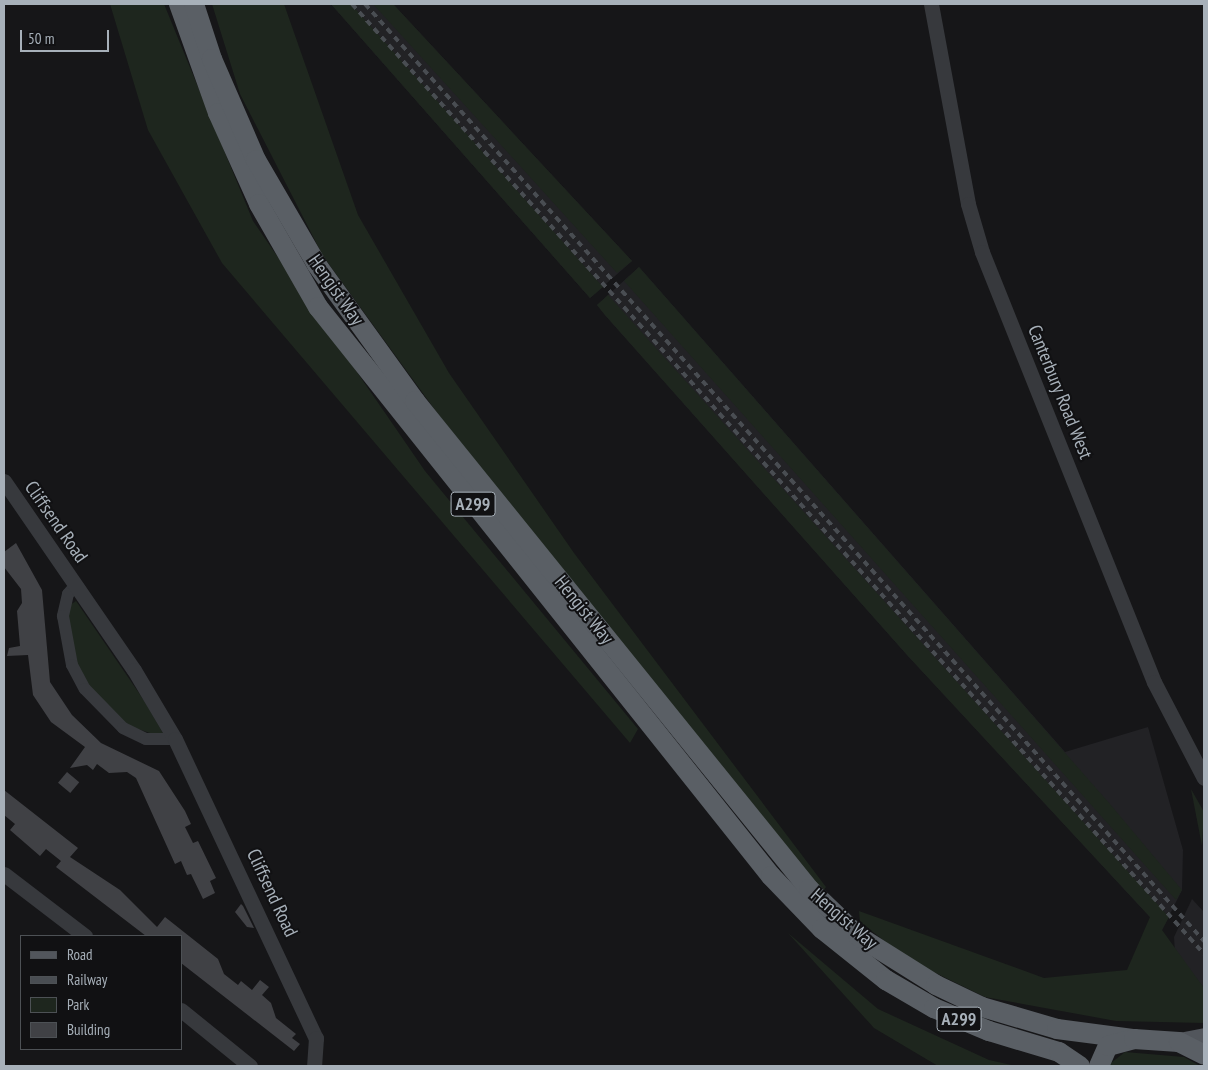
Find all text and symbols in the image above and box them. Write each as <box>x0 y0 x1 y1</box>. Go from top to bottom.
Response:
scale bar <box>22 20 111 52</box>
text: 50 m <box>28 29 54 48</box>
street label: Hengist Way <box>303 250 369 330</box>
street label: Canterbury Road West <box>1023 321 1097 463</box>
street label: Cliffsend Road <box>20 477 92 567</box>
road number: A299 <box>450 488 496 520</box>
street label: Hengist Way <box>550 571 618 649</box>
street label: Cliffsend Road <box>242 845 302 941</box>
street label: Hengist Way <box>806 884 882 954</box>
legend <box>20 935 182 1050</box>
text: Road <box>67 945 93 964</box>
text: Railway <box>67 970 107 989</box>
text: Park <box>67 995 89 1014</box>
road number: A299 <box>936 1004 982 1034</box>
text: Building <box>67 1020 110 1039</box>

